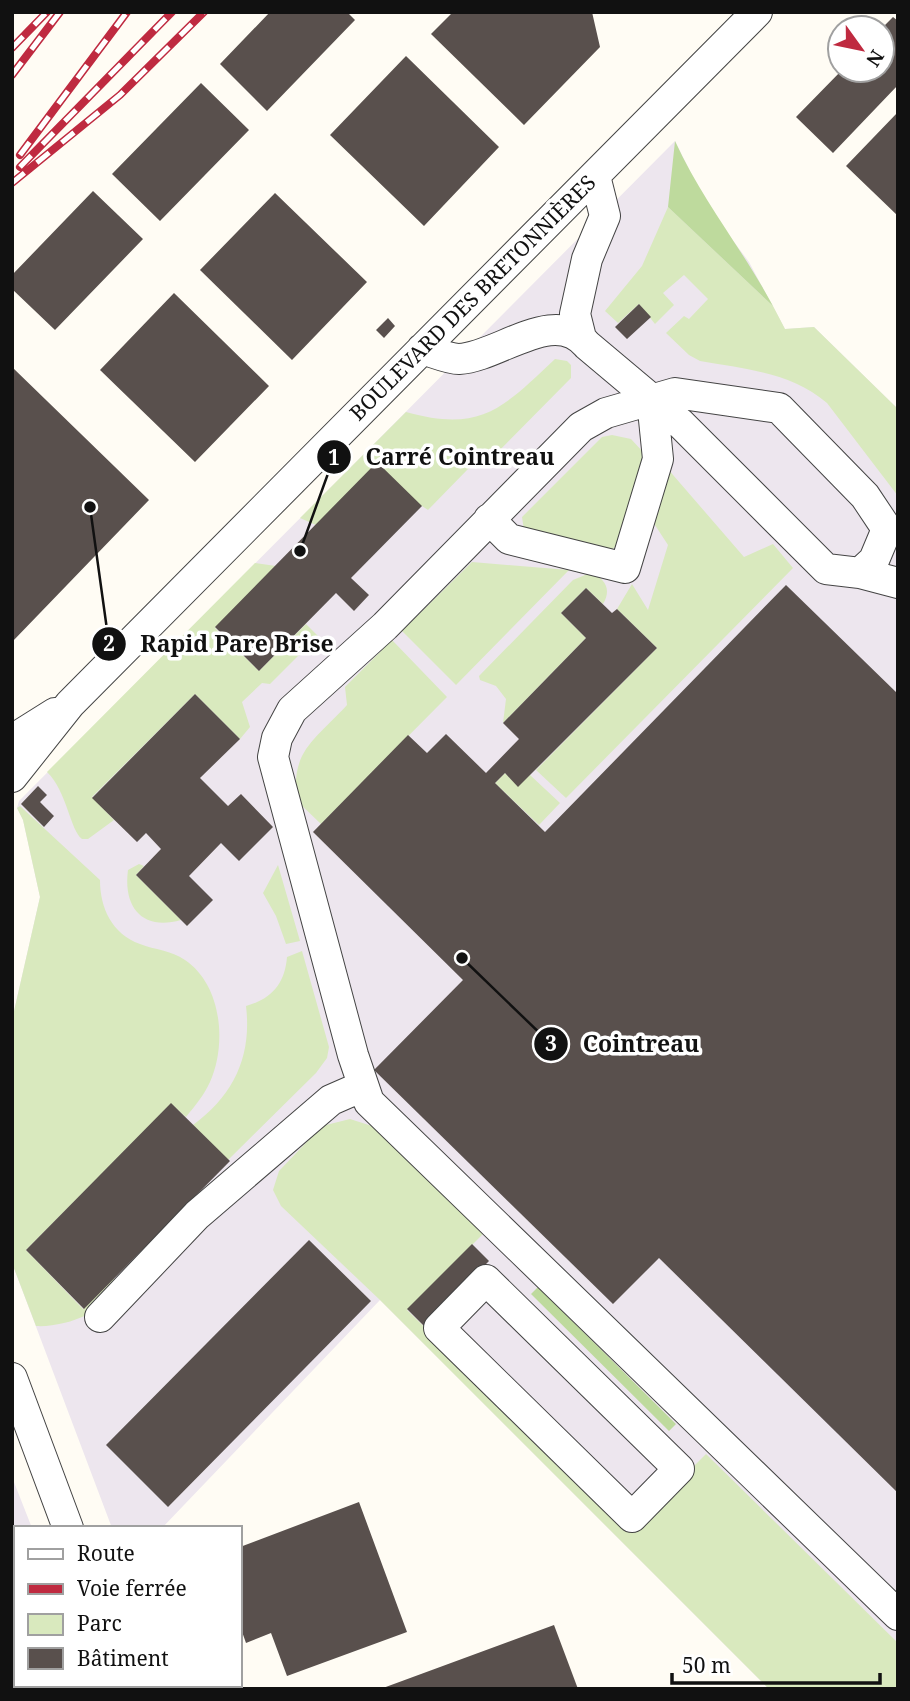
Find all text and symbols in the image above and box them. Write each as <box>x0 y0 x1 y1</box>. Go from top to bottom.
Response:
north arrow <box>826 14 896 84</box>
text: N <box>860 45 890 72</box>
street label: BOULEVARD DES BRETONNIÈRES <box>343 168 601 426</box>
callout: Carré Cointreau <box>317 435 569 479</box>
text: Carré Cointreau <box>366 440 554 472</box>
text: 1 <box>328 443 340 471</box>
callout: Rapid Pare Brise <box>91 622 348 666</box>
text: Rapid Pare Brise <box>140 627 334 659</box>
text: 2 <box>103 629 115 657</box>
callout: Cointreau <box>533 1022 713 1066</box>
text: Cointreau <box>583 1027 699 1059</box>
text: 3 <box>545 1029 557 1057</box>
legend <box>14 1526 242 1687</box>
text: Route <box>77 1539 135 1567</box>
text: Voie ferrée <box>77 1574 187 1602</box>
text: Parc <box>77 1609 122 1637</box>
scale bar <box>672 1642 880 1686</box>
text: Bâtiment <box>77 1644 169 1672</box>
text: 50 m <box>682 1651 731 1679</box>

